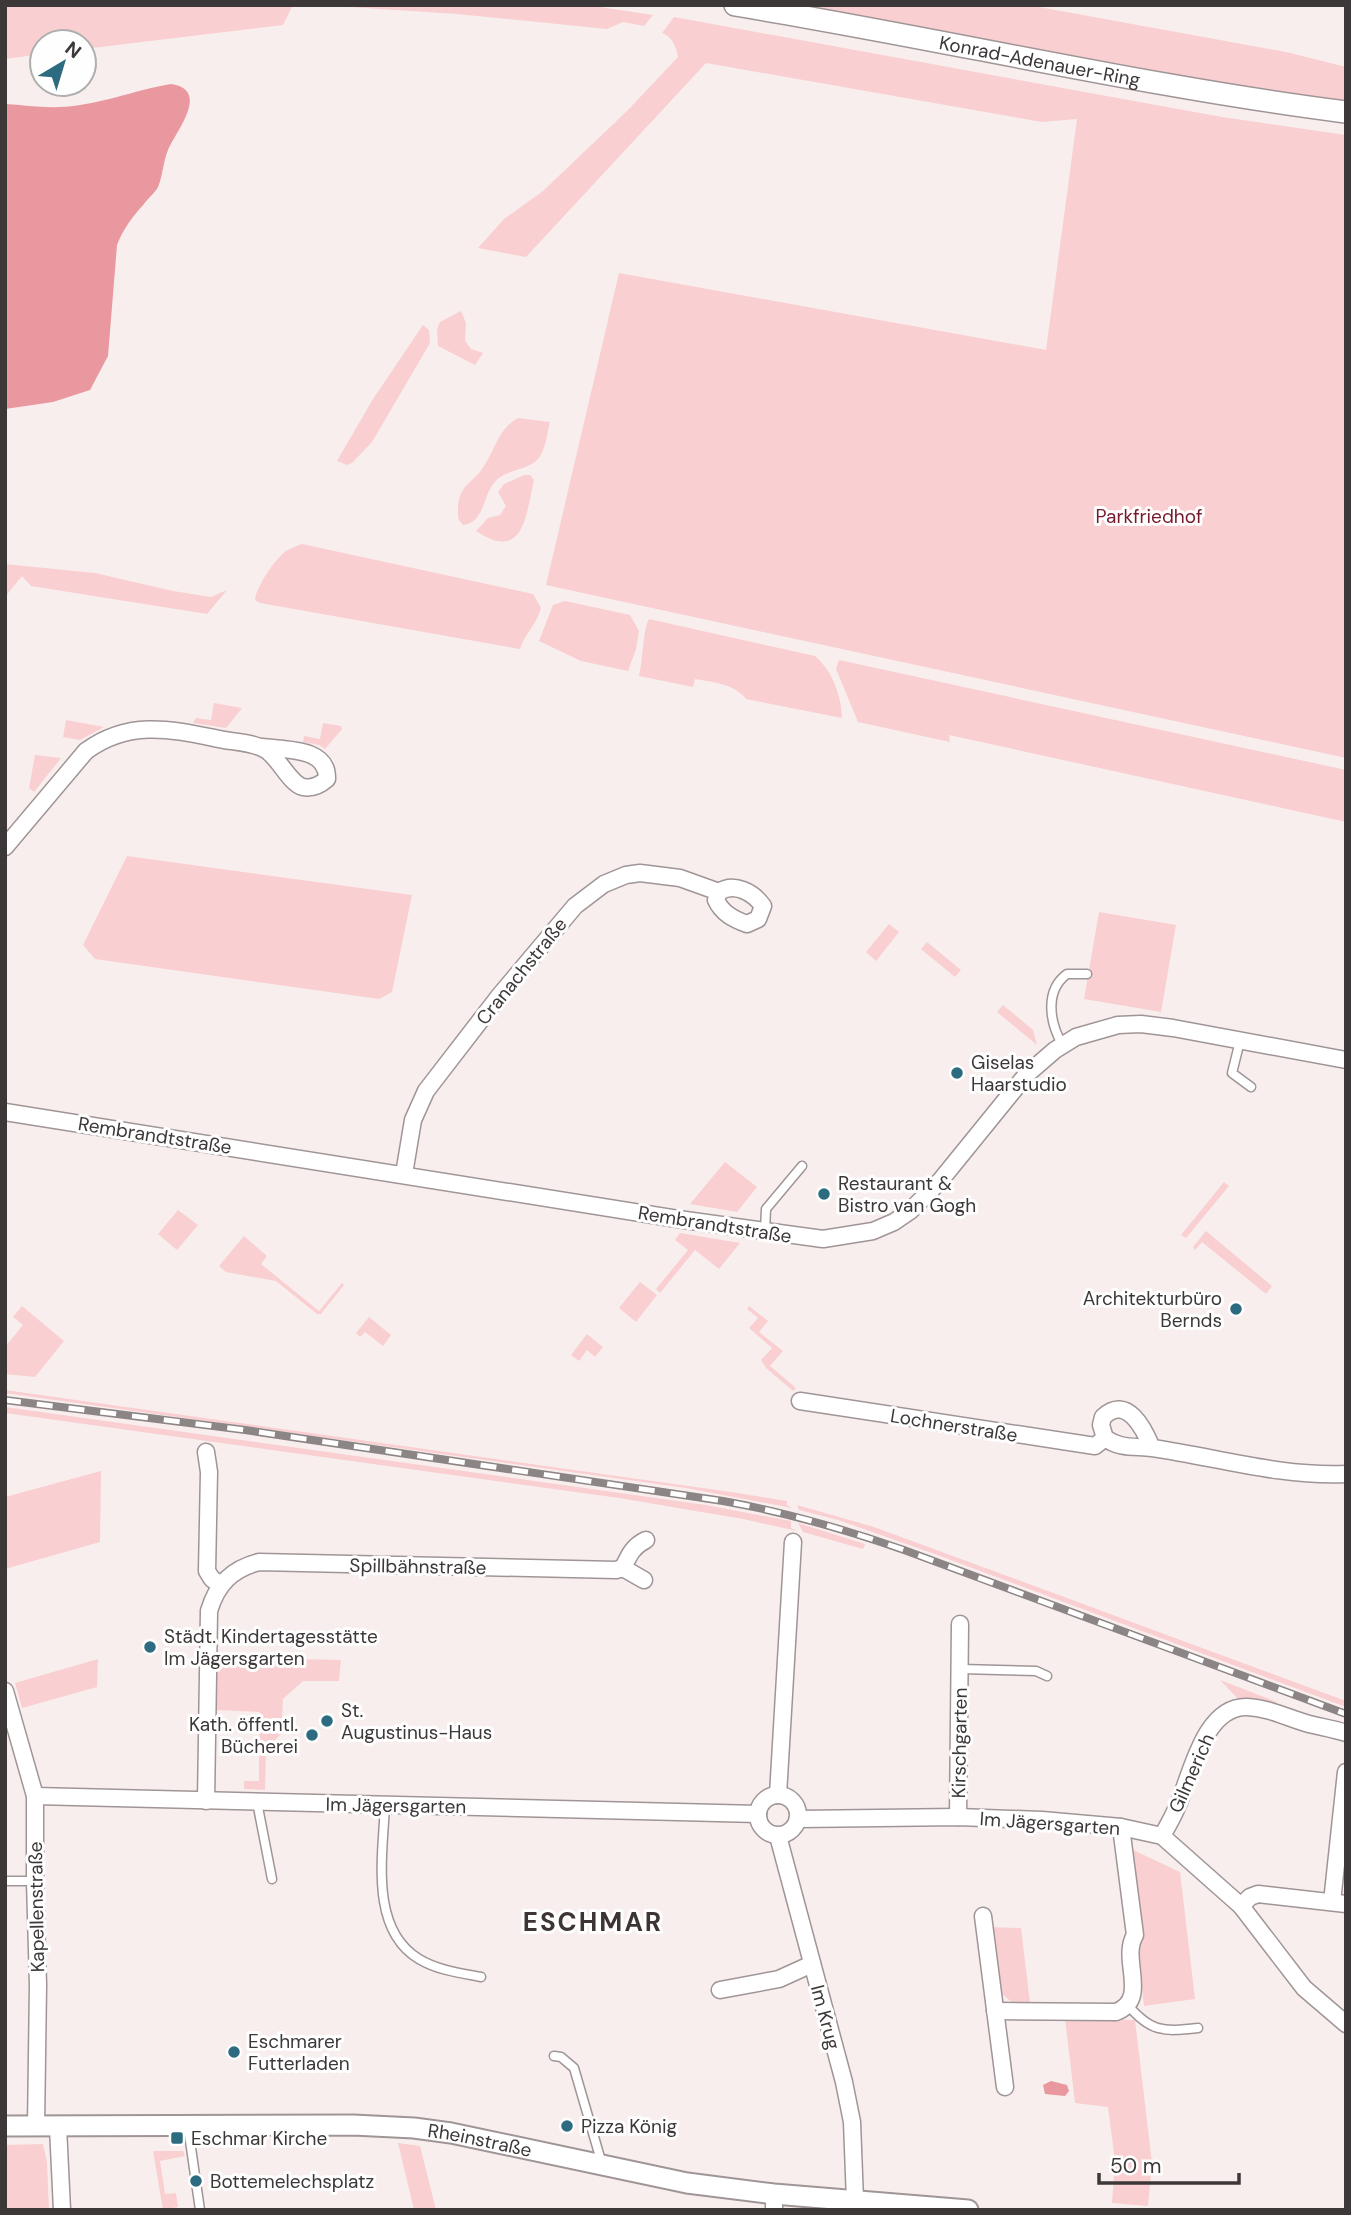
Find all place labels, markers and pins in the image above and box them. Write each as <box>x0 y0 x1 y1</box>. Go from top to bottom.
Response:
place label: Giselas Haarstudio <box>971 1050 1067 1097</box>
marker: Giselas Haarstudio <box>949 1065 965 1081</box>
place label: Restaurant & Bistro van Gogh <box>838 1171 976 1218</box>
marker: Restaurant & Bistro van Gogh <box>816 1186 832 1202</box>
place label: Architekturbüro Bernds <box>1083 1286 1222 1333</box>
marker: Architekturbüro Bernds <box>1228 1301 1244 1317</box>
place label: Städt. Kindertagesstätte Im Jägersgarten <box>164 1624 378 1671</box>
marker: Städt. Kindertagesstätte Im Jägersgarten <box>142 1639 158 1655</box>
place label: St. Augustinus-Haus <box>341 1698 492 1745</box>
place label: Kath. öffentl. Bücherei <box>189 1712 298 1759</box>
marker: St. Augustinus-Haus <box>319 1713 335 1729</box>
marker: Kath. öffentl. Bücherei <box>304 1727 320 1743</box>
place label: Eschmarer Futterladen <box>248 2029 350 2076</box>
marker: Eschmarer Futterladen <box>226 2044 242 2060</box>
place label: Pizza König <box>581 2114 678 2139</box>
marker: Pizza König <box>559 2118 575 2134</box>
place label: Eschmar Kirche <box>191 2126 327 2151</box>
marker: Eschmar Kirche <box>169 2130 185 2146</box>
place label: Bottemelechsplatz <box>210 2169 374 2194</box>
marker: Bottemelechsplatz <box>188 2173 204 2189</box>

